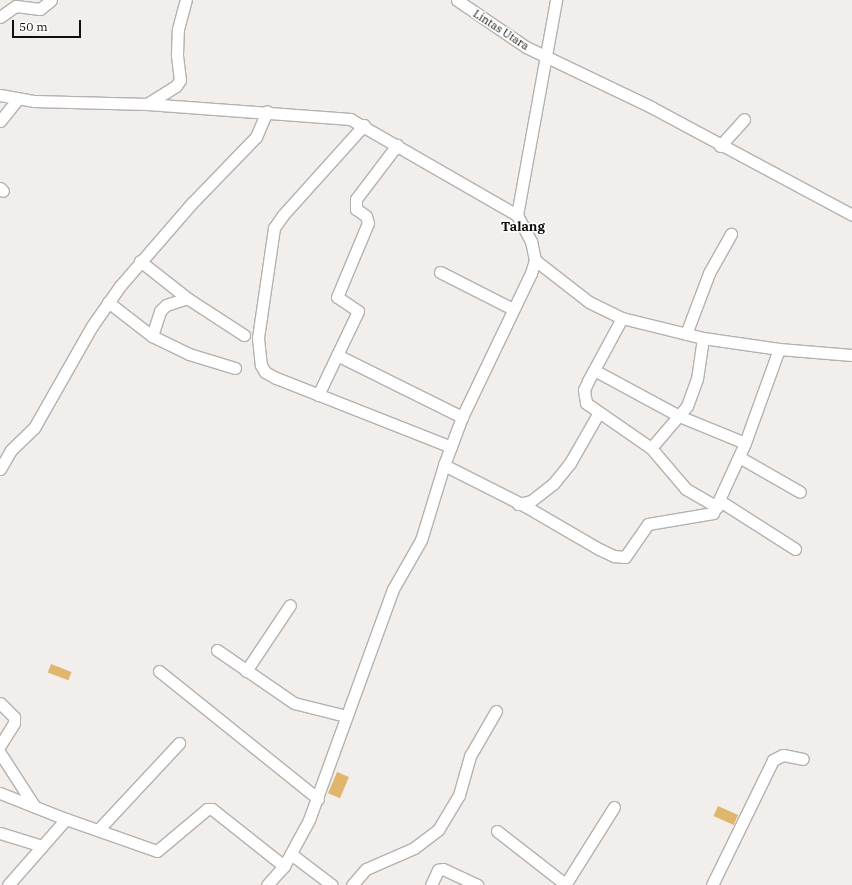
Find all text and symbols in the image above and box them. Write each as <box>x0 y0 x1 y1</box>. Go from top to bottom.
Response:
street label: Lintas Utara <box>471 7 531 53</box>
scale bar <box>14 12 83 38</box>
text: 50 m <box>19 19 48 34</box>
district label: Talang <box>501 219 545 235</box>

